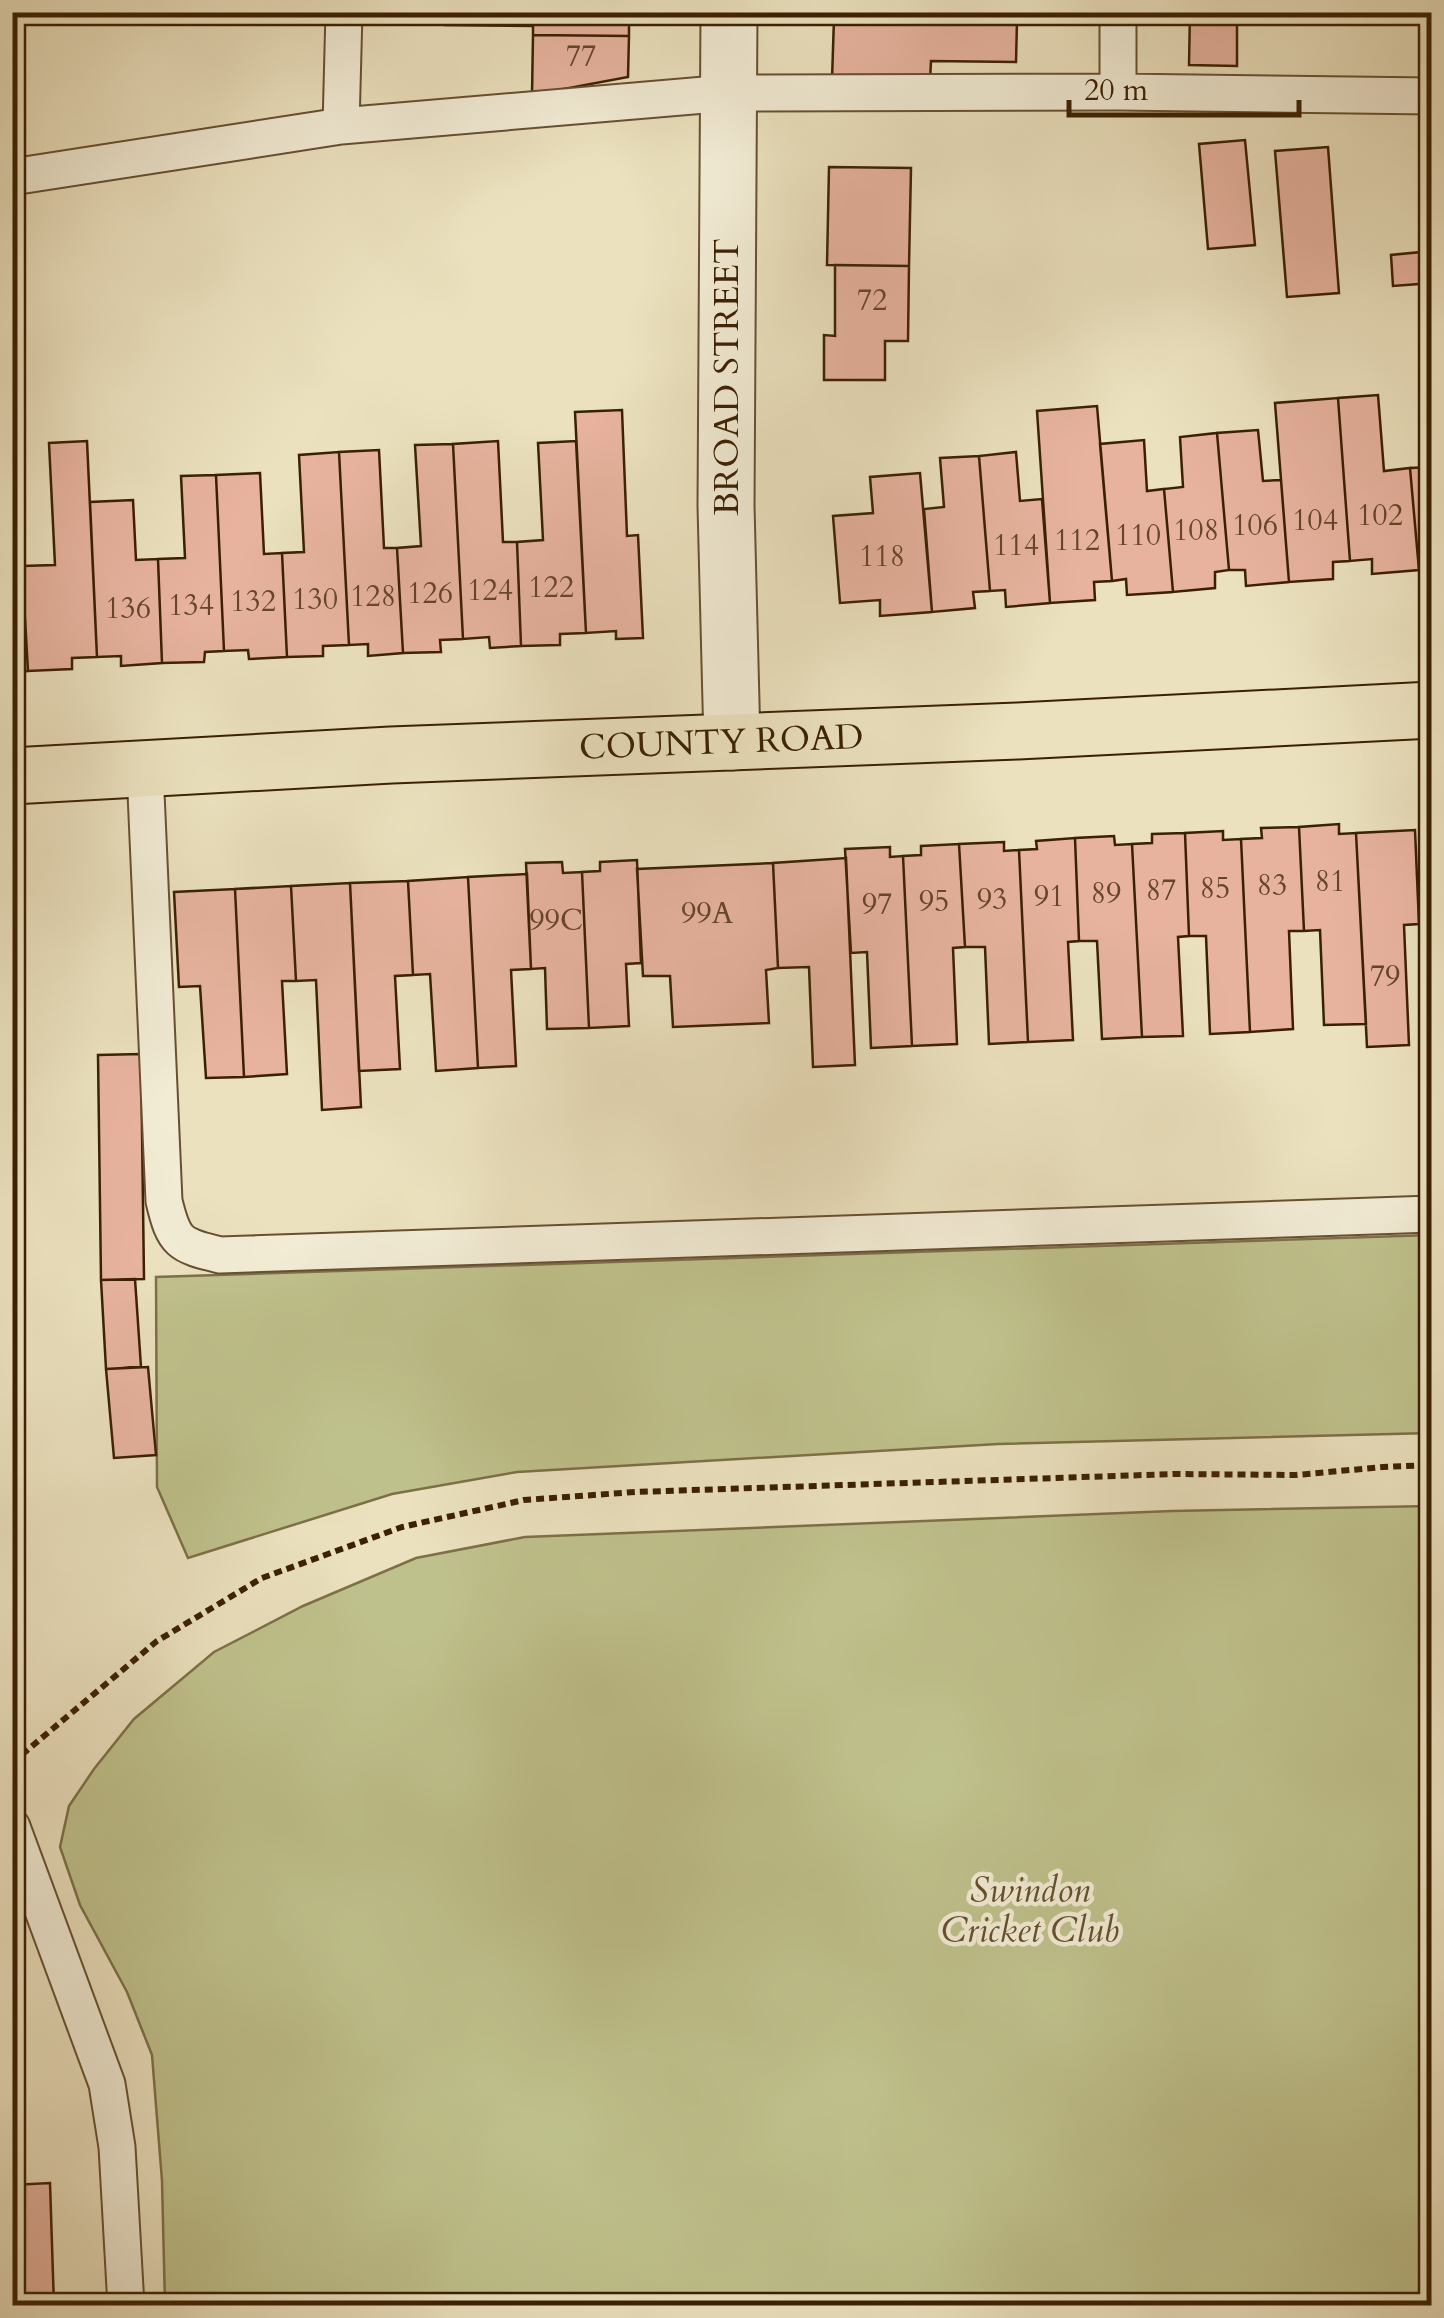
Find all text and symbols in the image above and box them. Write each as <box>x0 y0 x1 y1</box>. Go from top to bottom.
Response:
house number: 77 <box>566 36 596 77</box>
scale bar <box>1069 55 1299 117</box>
text: 20 m <box>1084 70 1149 111</box>
street label: BROAD STREET <box>703 238 751 516</box>
house number: 72 <box>857 280 887 321</box>
house number: 102 <box>1357 495 1403 536</box>
house number: 104 <box>1292 500 1338 541</box>
house number: 106 <box>1232 505 1278 546</box>
house number: 108 <box>1173 510 1219 551</box>
house number: 110 <box>1115 515 1161 556</box>
house number: 112 <box>1054 520 1100 561</box>
house number: 114 <box>993 525 1039 566</box>
house number: 118 <box>859 536 905 577</box>
house number: 122 <box>528 567 574 608</box>
house number: 124 <box>467 570 513 611</box>
house number: 126 <box>407 573 453 614</box>
house number: 128 <box>350 576 396 617</box>
house number: 130 <box>292 579 338 620</box>
house number: 132 <box>230 581 276 622</box>
house number: 134 <box>168 585 214 626</box>
house number: 136 <box>105 588 151 629</box>
street label: COUNTY ROAD <box>578 713 864 772</box>
house number: 81 <box>1315 861 1345 902</box>
house number: 83 <box>1257 865 1287 906</box>
house number: 85 <box>1200 868 1230 909</box>
house number: 87 <box>1146 870 1176 911</box>
house number: 89 <box>1091 873 1121 914</box>
house number: 91 <box>1034 876 1064 917</box>
house number: 93 <box>977 879 1007 920</box>
house number: 95 <box>919 881 949 922</box>
house number: 97 <box>862 884 892 925</box>
house number: 99A <box>681 893 734 934</box>
house number: 99C <box>529 900 583 941</box>
house number: 79 <box>1370 956 1400 997</box>
park label: Swindon Cricket Club <box>941 1867 1119 1955</box>

